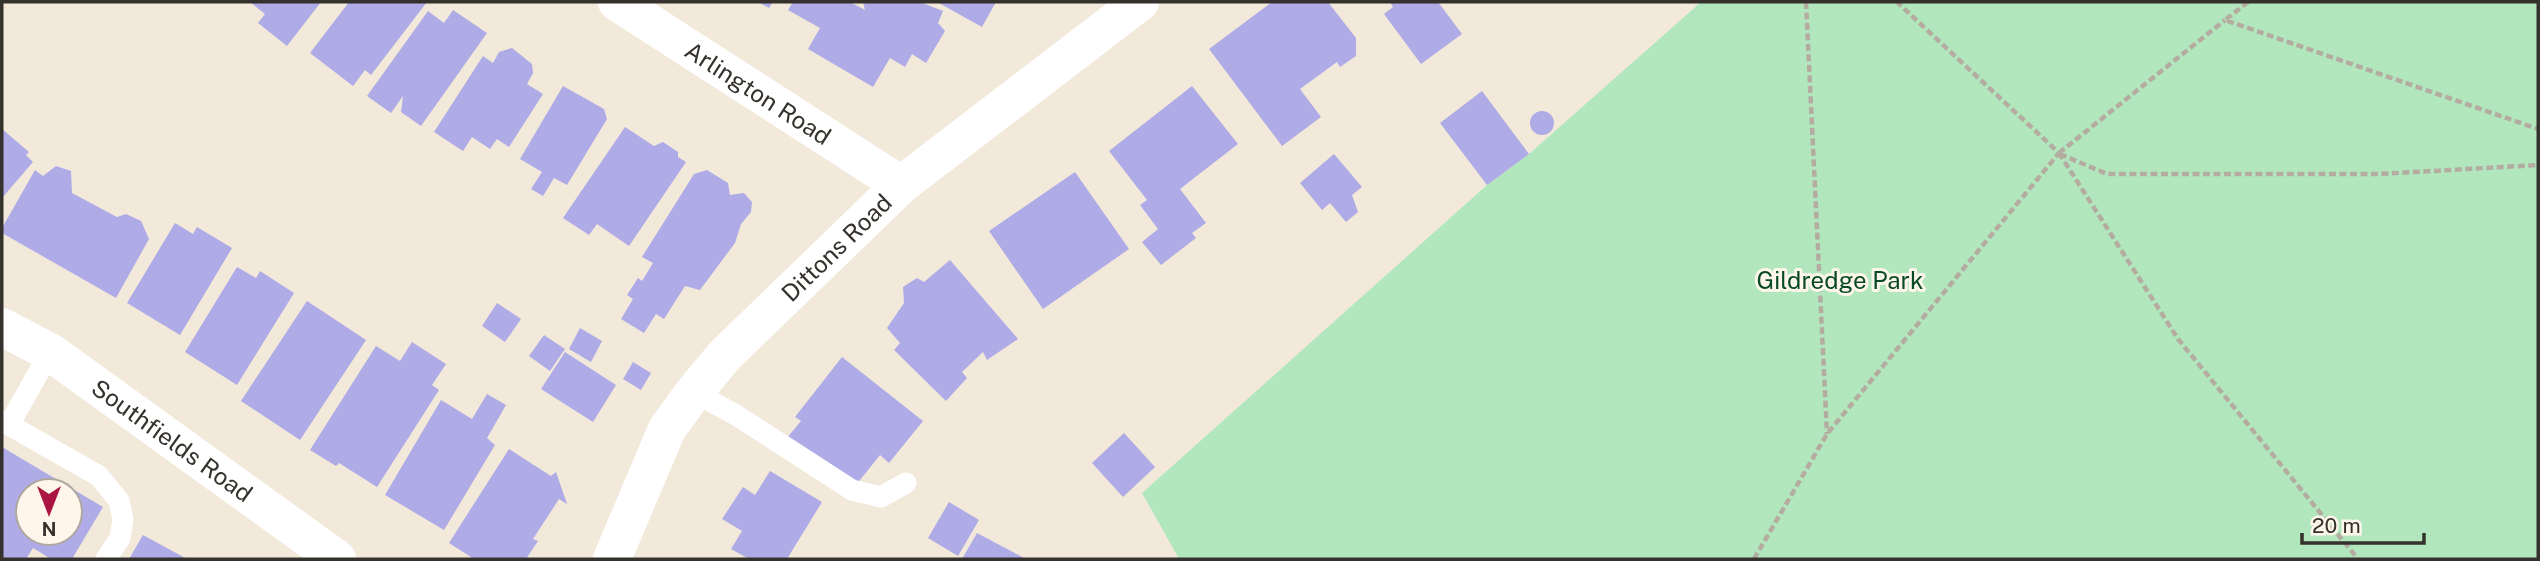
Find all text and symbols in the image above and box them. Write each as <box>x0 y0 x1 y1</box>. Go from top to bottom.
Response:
street label: Arlington Road <box>680 36 836 150</box>
street label: Dittons Road <box>776 188 897 307</box>
park label: Gildredge Park <box>1757 266 1923 294</box>
street label: Southfields Road <box>87 373 258 507</box>
north arrow <box>14 477 84 547</box>
scale bar <box>2302 502 2424 546</box>
text: 20 m <box>2312 513 2361 538</box>
text: N <box>42 518 56 540</box>

